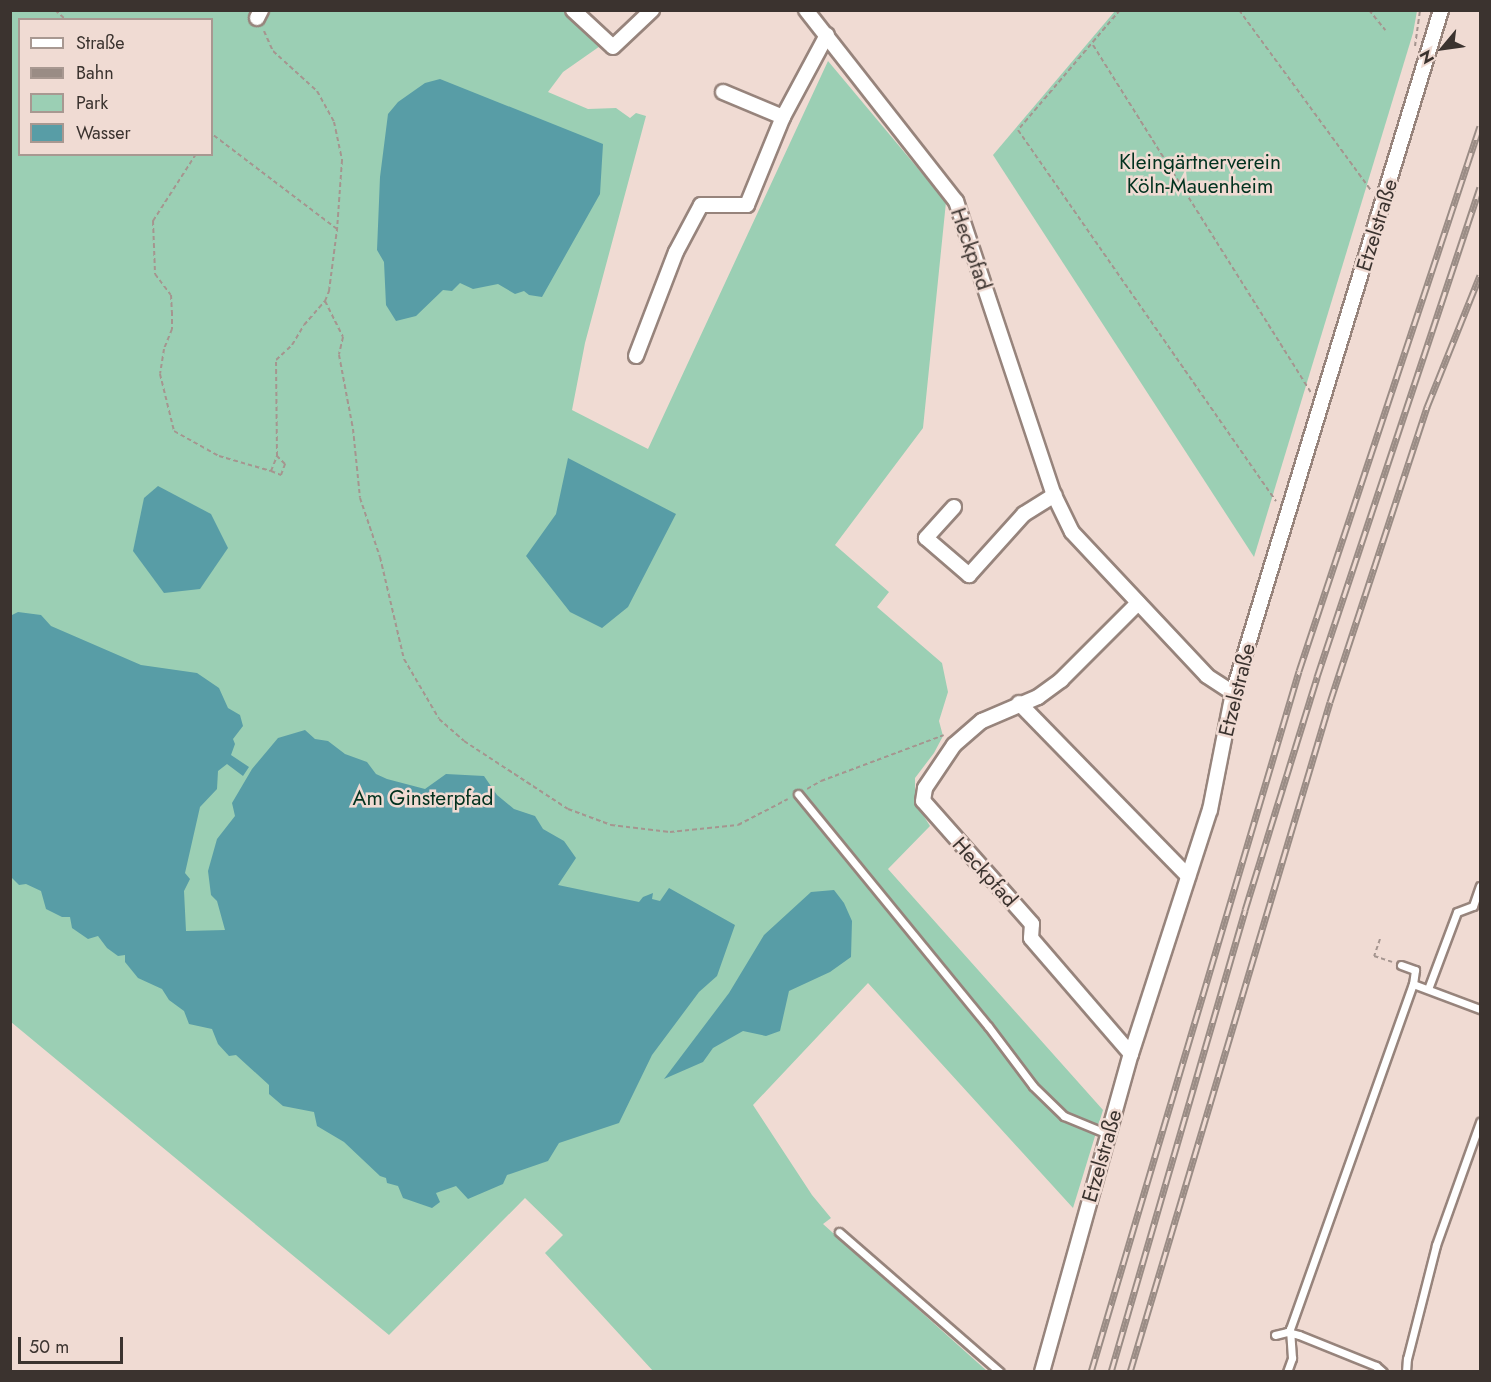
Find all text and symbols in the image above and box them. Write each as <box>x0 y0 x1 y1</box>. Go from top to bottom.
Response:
legend <box>18 18 213 156</box>
north arrow <box>1413 18 1473 78</box>
text: Straße <box>76 30 124 56</box>
text: N <box>1414 46 1440 68</box>
text: Bahn <box>76 60 114 86</box>
text: Park <box>76 90 108 116</box>
text: Wasser <box>76 120 131 146</box>
park label: Kleingärtnerverein Köln-Mauenheim <box>1119 149 1281 199</box>
street label: Etzelstraße <box>1351 176 1403 274</box>
street label: Heckpfad <box>945 205 997 293</box>
street label: Etzelstraße <box>1213 641 1261 739</box>
park label: Am Ginsterpfad <box>353 785 493 811</box>
street label: Heckpfad <box>947 832 1023 912</box>
street label: Etzelstraße <box>1077 1107 1127 1205</box>
scale bar <box>21 1325 126 1363</box>
text: 50 m <box>29 1334 69 1360</box>

